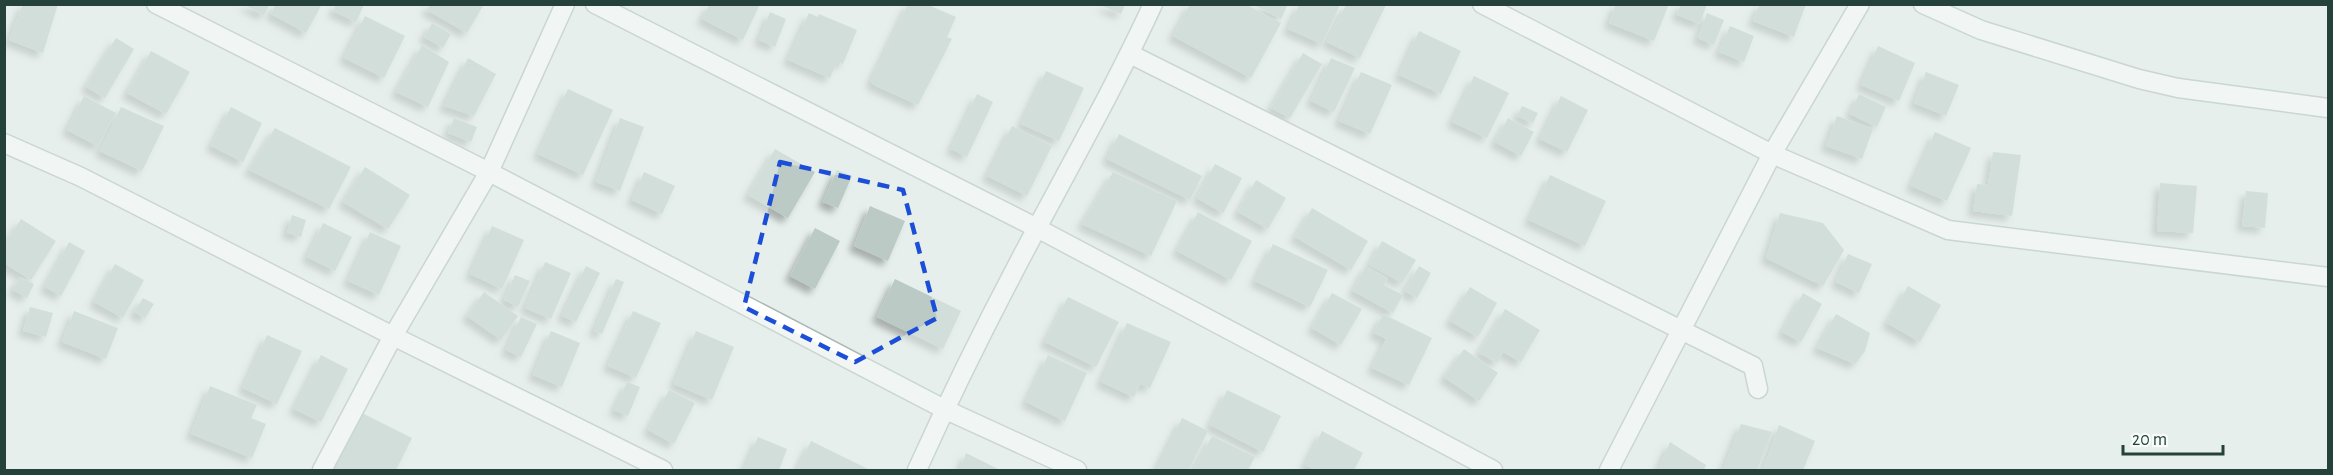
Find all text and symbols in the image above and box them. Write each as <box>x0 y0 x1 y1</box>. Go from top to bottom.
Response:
scale bar <box>2123 418 2224 456</box>
text: 20 m <box>2132 431 2167 449</box>

